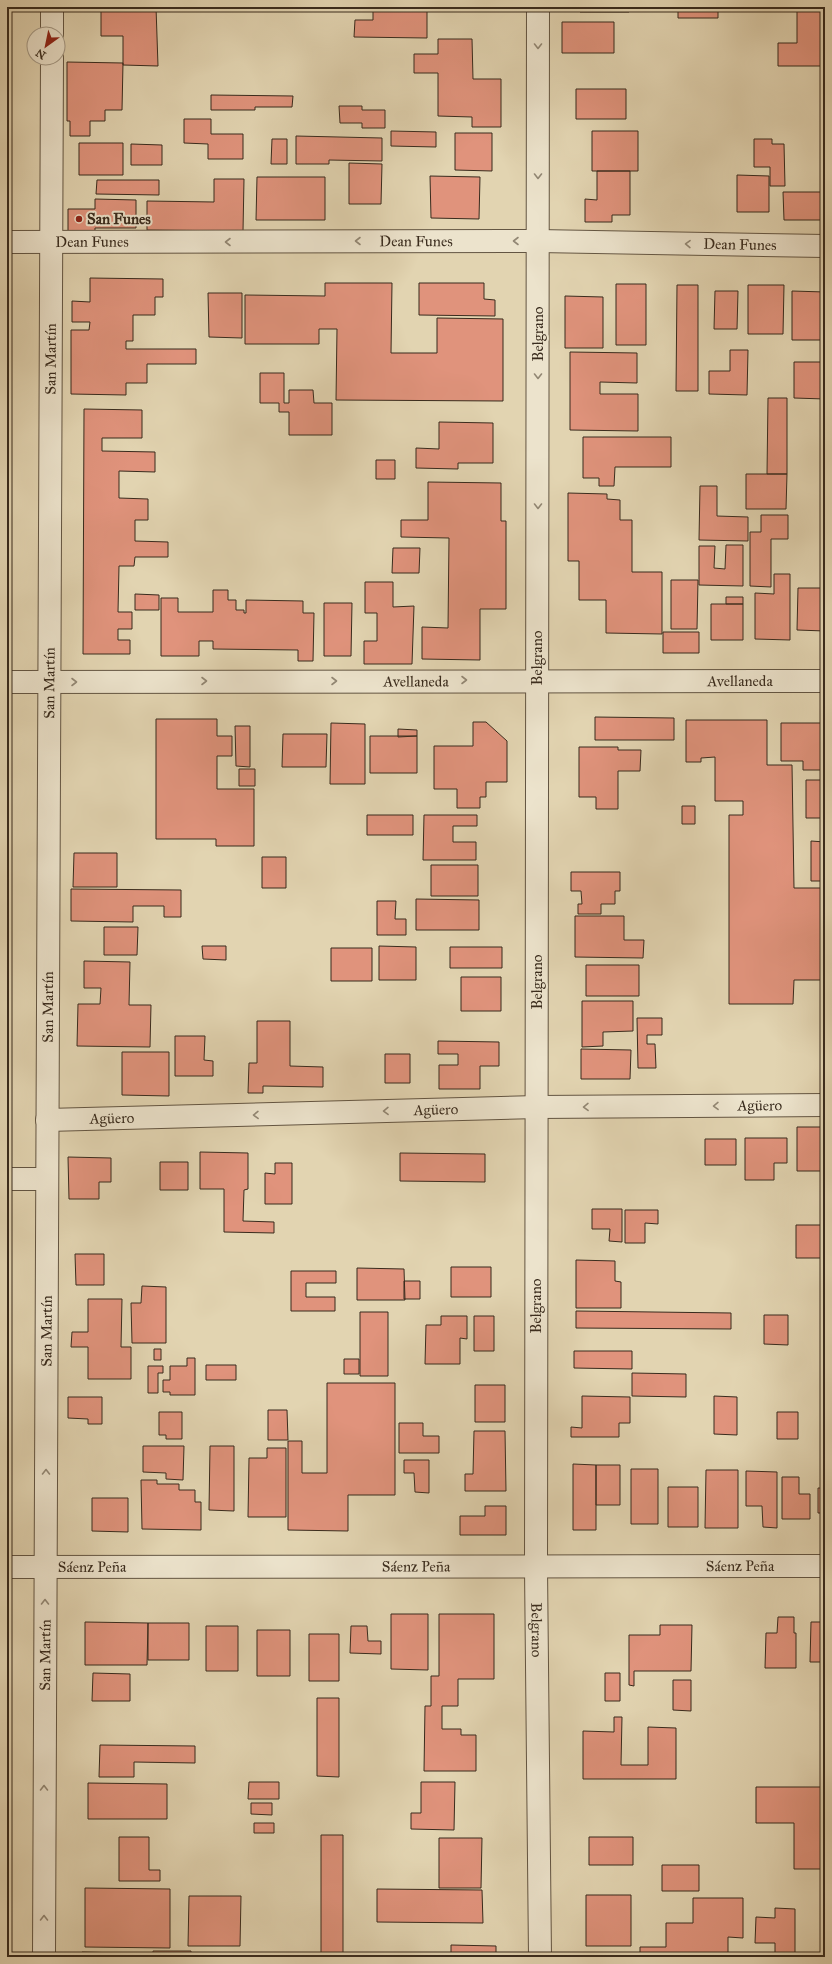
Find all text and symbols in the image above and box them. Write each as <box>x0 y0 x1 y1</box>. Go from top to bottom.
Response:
north arrow <box>26 26 66 66</box>
one-way arrow <box>534 43 542 49</box>
text: N <box>33 46 48 62</box>
one-way arrow <box>534 173 542 179</box>
place label: San Funes <box>87 210 151 228</box>
marker: San Funes <box>74 214 84 224</box>
street label: Dean Funes <box>379 232 453 250</box>
street label: Dean Funes <box>55 233 129 251</box>
street label: Dean Funes <box>703 235 777 254</box>
one-way arrow <box>355 237 361 245</box>
one-way arrow <box>513 237 519 245</box>
one-way arrow <box>225 238 231 246</box>
one-way arrow <box>685 239 691 248</box>
street label: Belgrano <box>529 306 547 361</box>
street label: San Martín <box>42 323 60 395</box>
one-way arrow <box>534 373 542 379</box>
one-way arrow <box>534 503 542 509</box>
street label: Belgrano <box>528 630 546 685</box>
street label: San Martín <box>40 647 59 719</box>
street label: Avellaneda <box>382 672 449 691</box>
street label: Avellaneda <box>706 672 773 690</box>
one-way arrow <box>461 676 467 684</box>
one-way arrow <box>201 677 207 685</box>
one-way arrow <box>331 677 337 685</box>
one-way arrow <box>71 678 77 686</box>
street label: Belgrano <box>528 954 546 1009</box>
street label: San Martín <box>39 971 57 1043</box>
street label: Agüero <box>736 1096 783 1115</box>
street label: Agüero <box>412 1100 459 1119</box>
one-way arrow <box>713 1102 719 1110</box>
one-way arrow <box>583 1103 589 1111</box>
one-way arrow <box>383 1107 389 1116</box>
street label: Agüero <box>88 1109 135 1128</box>
one-way arrow <box>253 1111 259 1119</box>
street label: Belgrano <box>527 1278 545 1333</box>
street label: San Martín <box>37 1295 56 1367</box>
one-way arrow <box>42 1469 50 1475</box>
street label: Sáenz Peña <box>382 1557 451 1576</box>
street label: Sáenz Peña <box>706 1557 775 1575</box>
street label: Sáenz Peña <box>58 1558 127 1576</box>
one-way arrow <box>41 1599 49 1605</box>
street label: Belgrano <box>527 1602 546 1658</box>
street label: San Martín <box>36 1619 54 1691</box>
one-way arrow <box>40 1785 48 1791</box>
one-way arrow <box>40 1915 48 1921</box>

